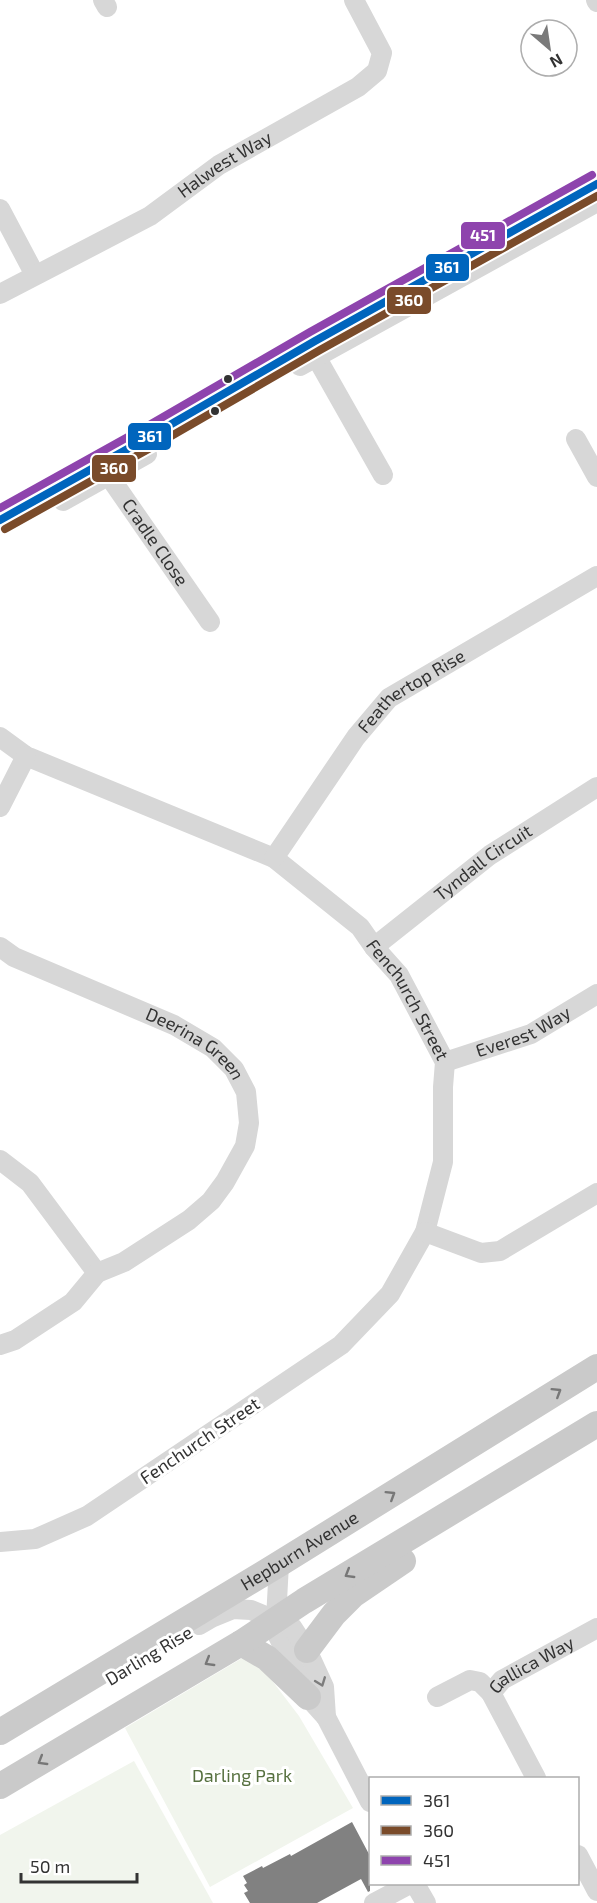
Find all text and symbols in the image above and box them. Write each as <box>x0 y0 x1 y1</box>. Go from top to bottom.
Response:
north arrow <box>519 18 579 78</box>
text: N <box>547 50 566 73</box>
street label: Halwest Way <box>173 125 276 202</box>
line badge: 451 <box>460 221 506 250</box>
text: 451 <box>470 225 496 244</box>
line badge: 361 <box>425 253 470 282</box>
text: 361 <box>434 257 460 276</box>
line badge: 360 <box>386 286 432 315</box>
text: 360 <box>395 290 423 309</box>
unlabelled marker <box>222 373 234 385</box>
unlabelled marker <box>209 405 221 417</box>
line badge: 361 <box>127 422 172 451</box>
text: 361 <box>137 426 163 445</box>
line badge: 360 <box>91 454 137 483</box>
text: 360 <box>100 458 128 477</box>
street label: Cradle Close <box>118 494 194 590</box>
street label: Feathertop Rise <box>352 644 469 737</box>
street label: Tyndall Circuit <box>429 819 536 905</box>
street label: Fenchurch Street <box>362 935 454 1064</box>
street label: Everest Way <box>473 1000 575 1061</box>
street label: Deerina Green <box>143 1002 250 1083</box>
one-way arrow <box>551 1388 561 1400</box>
street label: Fenchurch Street <box>136 1392 263 1488</box>
one-way arrow <box>385 1490 395 1502</box>
street label: Hepburn Avenue <box>236 1506 362 1595</box>
one-way arrow <box>345 1567 355 1579</box>
street label: Darling Rise <box>101 1621 196 1690</box>
street label: Gallica Way <box>483 1631 578 1698</box>
one-way arrow <box>205 1655 215 1666</box>
one-way arrow <box>313 1677 326 1687</box>
one-way arrow <box>38 1754 48 1766</box>
park label: Darling Park <box>192 1764 292 1786</box>
legend <box>369 1777 579 1885</box>
text: 361 <box>423 1789 450 1811</box>
text: 360 <box>423 1819 454 1841</box>
scale bar <box>21 1846 136 1884</box>
text: 451 <box>423 1849 451 1871</box>
text: 50 m <box>30 1855 70 1877</box>

